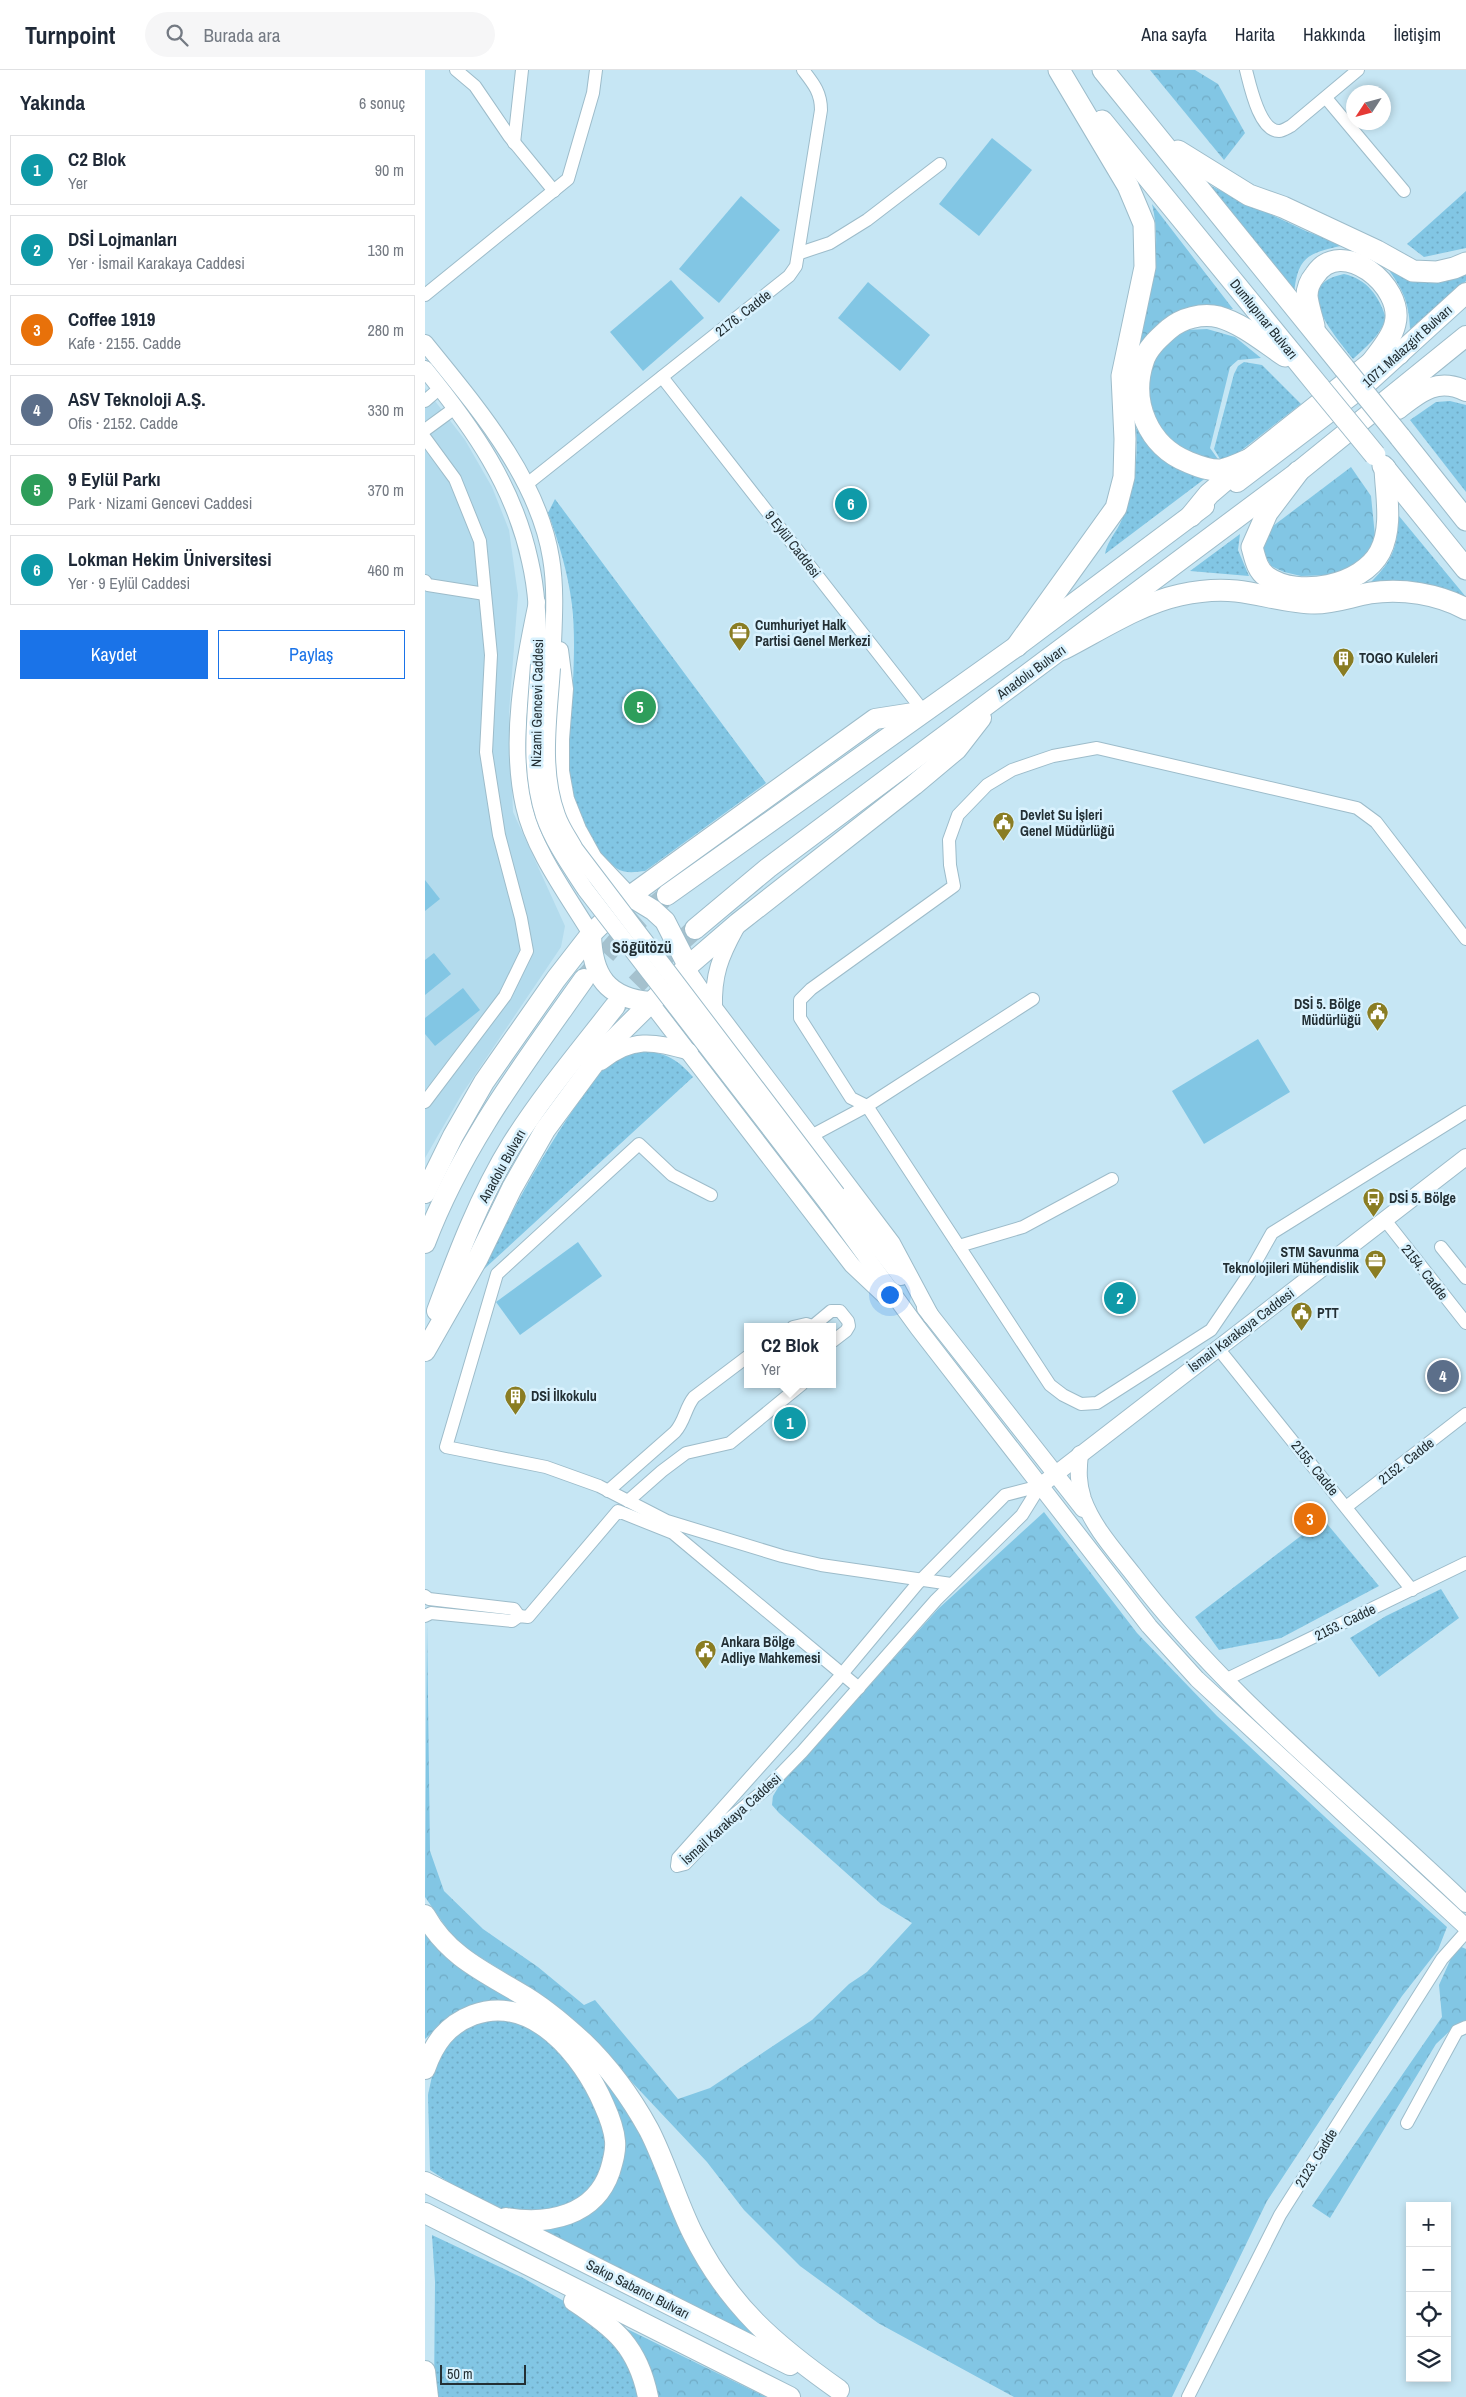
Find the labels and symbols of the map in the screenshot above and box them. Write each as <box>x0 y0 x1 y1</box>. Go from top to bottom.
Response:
north arrow <box>1346 85 1391 130</box>
street label: Dumlupınar Bulvarı <box>1226 275 1302 363</box>
street label: 2176. Cadde <box>712 286 774 340</box>
street label: 1071 Malazgirt Bulvarı <box>1358 301 1456 391</box>
pin: 6 <box>835 485 867 523</box>
street label: 9 Eylül Caddesi <box>761 507 825 581</box>
place label: Cumhuriyet Halk Partisi Genel Merkezi <box>755 616 871 650</box>
office icon: Cumhuriyet Halk Partisi Genel Merkezi <box>727 621 751 652</box>
street label: Nizami Gencevi Caddesi <box>527 639 547 767</box>
street label: Anadolu Bulvarı <box>992 641 1069 704</box>
building icon: TOGO Kuleleri <box>1331 646 1355 677</box>
place label: TOGO Kuleleri <box>1359 649 1438 667</box>
pin: 5 <box>624 688 656 726</box>
place label: Devlet Su İşleri Genel Müdürlüğü <box>1020 806 1114 840</box>
public building icon: Devlet Su İşleri Genel Müdürlüğü <box>992 811 1016 842</box>
district label: Söğütözü <box>612 936 672 958</box>
place label: DSİ 5. Bölge Müdürlüğü <box>1294 995 1361 1029</box>
public building icon: DSİ 5. Bölge Müdürlüğü <box>1365 1000 1389 1031</box>
street label: Anadolu Bulvarı <box>474 1126 530 1207</box>
bus stop icon: DSİ 5. Bölge <box>1361 1186 1385 1217</box>
place label: DSİ 5. Bölge <box>1389 1189 1456 1207</box>
street label: 2154. Cadde <box>1398 1241 1452 1303</box>
place label: STM Savunma Teknolojileri Mühendislik <box>1223 1243 1360 1277</box>
office icon: STM Savunma Teknolojileri Mühendislik <box>1363 1248 1387 1279</box>
pin: 2 <box>1104 1279 1136 1317</box>
your location <box>877 1282 903 1308</box>
street label: İsmail Karakaya Caddesi <box>1184 1284 1298 1376</box>
public building icon: PTT <box>1289 1301 1313 1332</box>
place label: PTT <box>1317 1304 1339 1322</box>
pin: 4 <box>1427 1357 1459 1395</box>
building icon: DSİ İlkokulu <box>503 1384 527 1415</box>
place label: DSİ İlkokulu <box>531 1387 597 1405</box>
pin: 1 <box>774 1404 806 1442</box>
street label: 2152. Cadde <box>1375 1434 1437 1488</box>
street label: 2155. Cadde <box>1287 1437 1343 1499</box>
pin: 3 <box>1294 1500 1326 1538</box>
street label: 2153. Cadde <box>1312 1599 1378 1645</box>
place label: Ankara Bölge Adliye Mahkemesi <box>721 1633 821 1667</box>
public building icon: Ankara Bölge Adliye Mahkemesi <box>693 1638 717 1669</box>
street label: İsmail Karakaya Caddesi <box>677 1769 785 1869</box>
street label: 2123. Cadde <box>1291 2125 1341 2191</box>
street label: Sakıp Sabancı Bulvarı <box>583 2255 693 2323</box>
scale bar <box>440 2362 526 2385</box>

